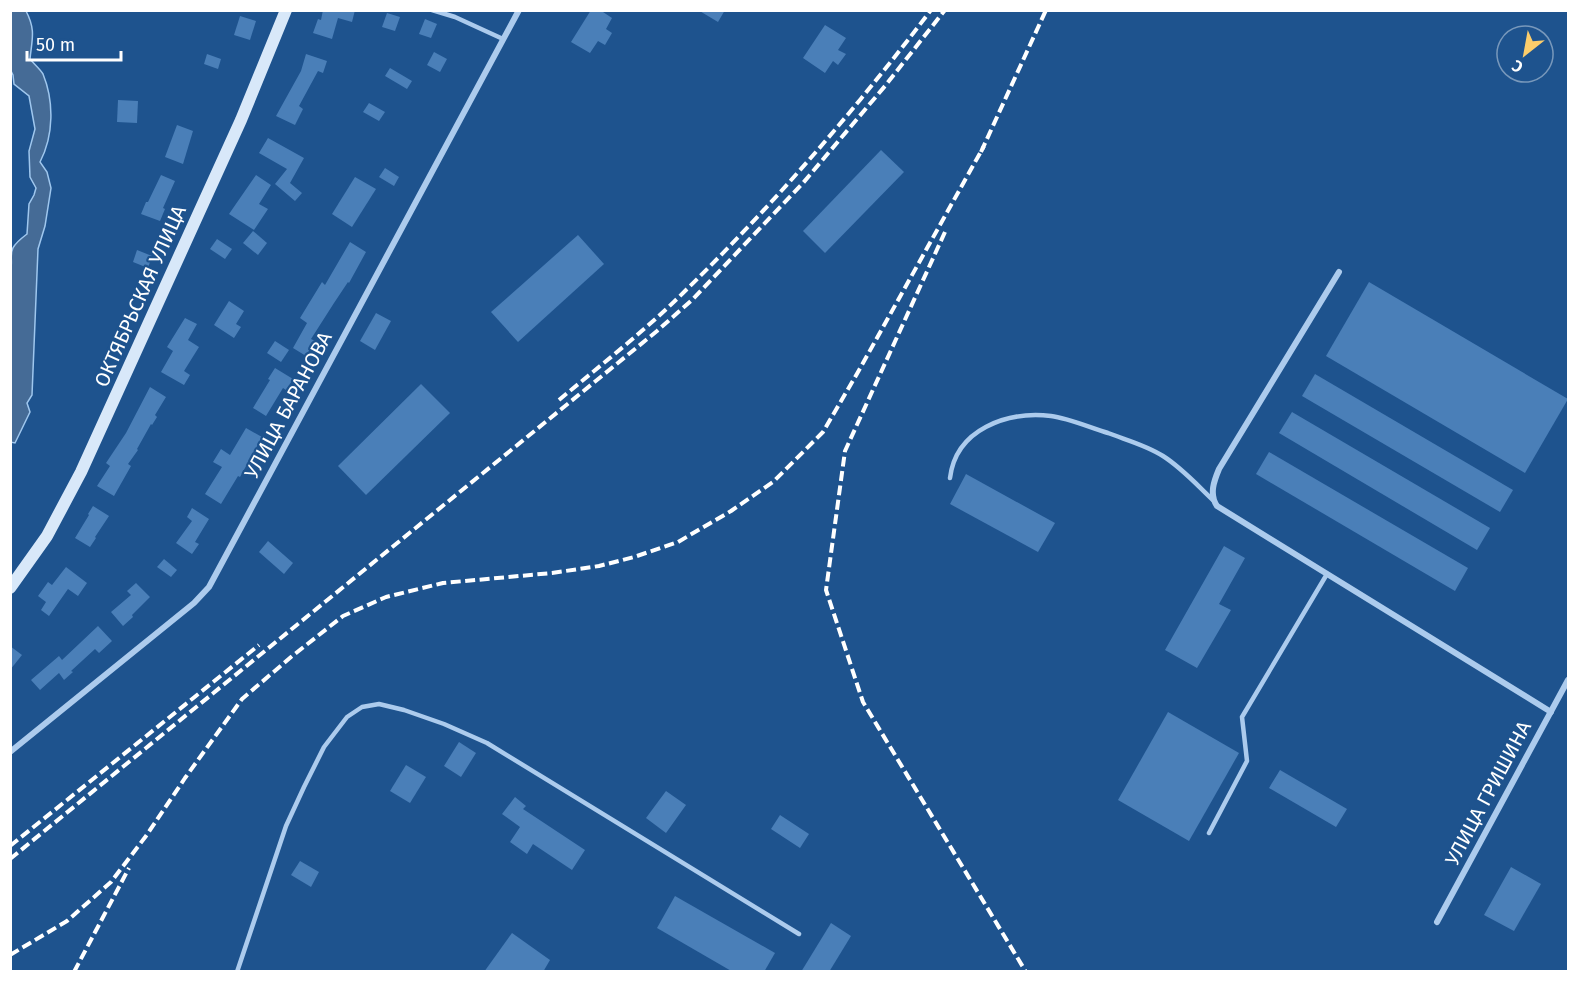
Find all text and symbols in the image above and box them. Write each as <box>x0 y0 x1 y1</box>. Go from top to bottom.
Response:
scale bar <box>27 24 122 62</box>
north arrow <box>1495 24 1555 84</box>
text: 50 m <box>36 34 75 56</box>
text: С <box>1508 56 1526 77</box>
street label: ОКТЯБРЬСКАЯ УЛИЦА <box>89 201 191 391</box>
street label: УЛИЦА БАРАНОВА <box>239 327 337 483</box>
street label: УЛИЦА ГРИШИНА <box>1440 716 1536 869</box>

